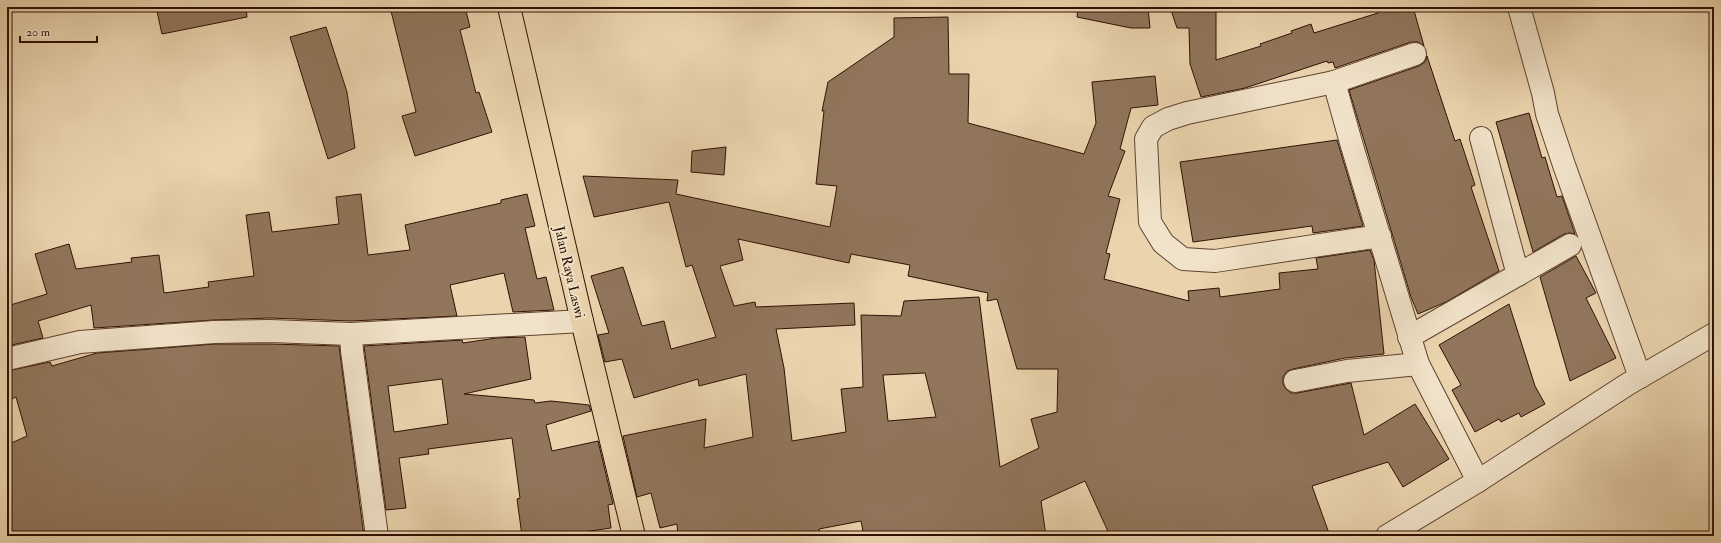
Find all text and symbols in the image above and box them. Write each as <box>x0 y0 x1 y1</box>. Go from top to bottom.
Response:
scale bar <box>20 18 97 44</box>
text: 20 m <box>26 25 51 40</box>
street label: Jalan Raya Laswi <box>549 223 588 320</box>

